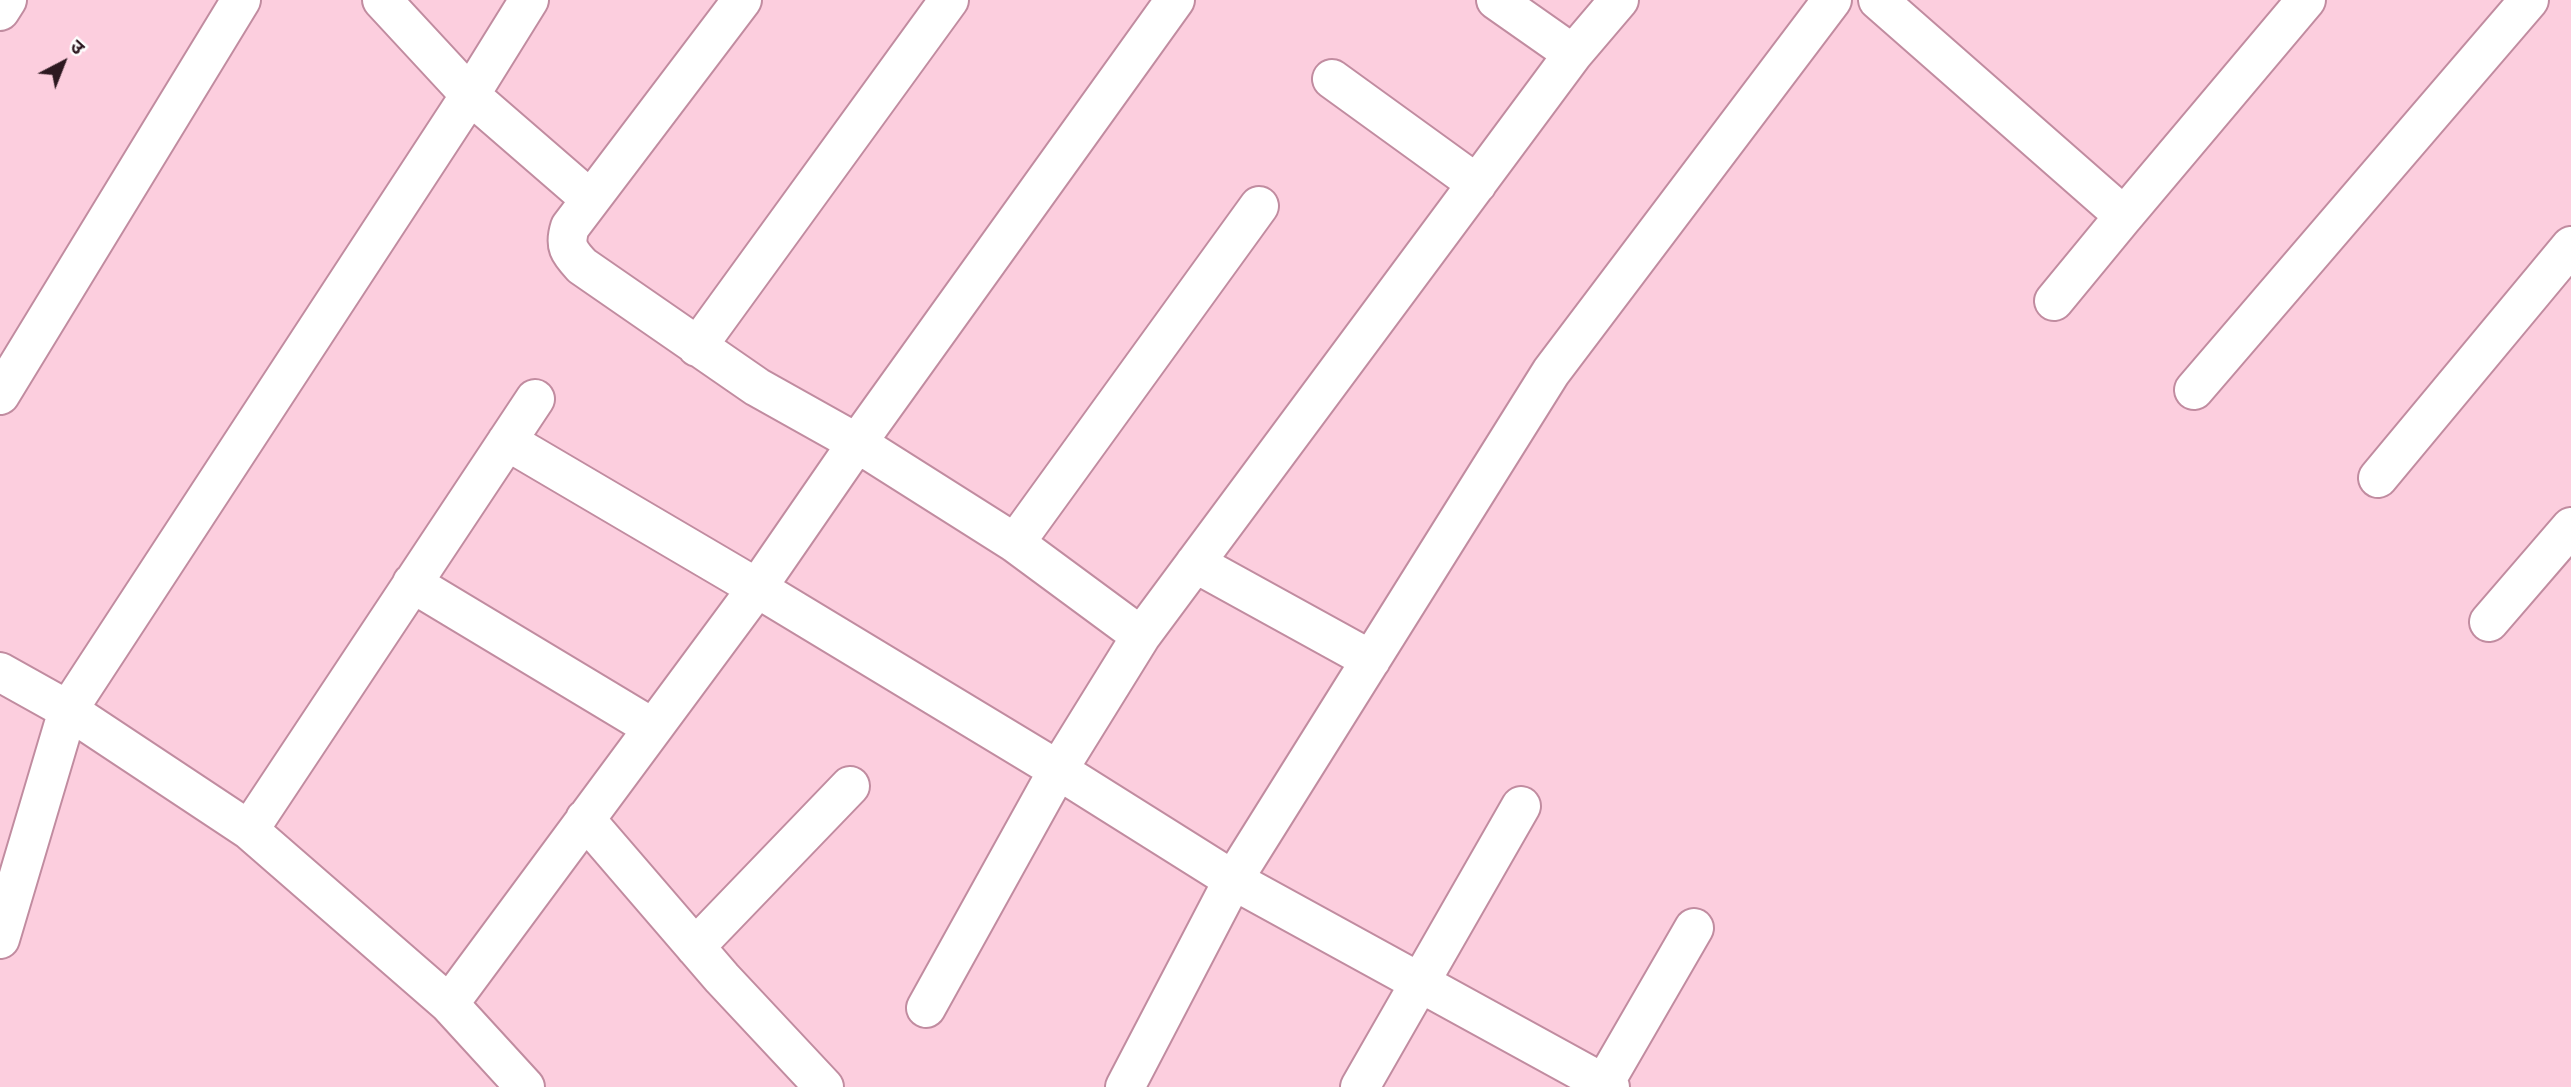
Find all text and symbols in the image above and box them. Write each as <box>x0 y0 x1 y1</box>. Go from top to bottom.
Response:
north arrow <box>28 28 98 98</box>
text: उ <box>66 35 89 59</box>

